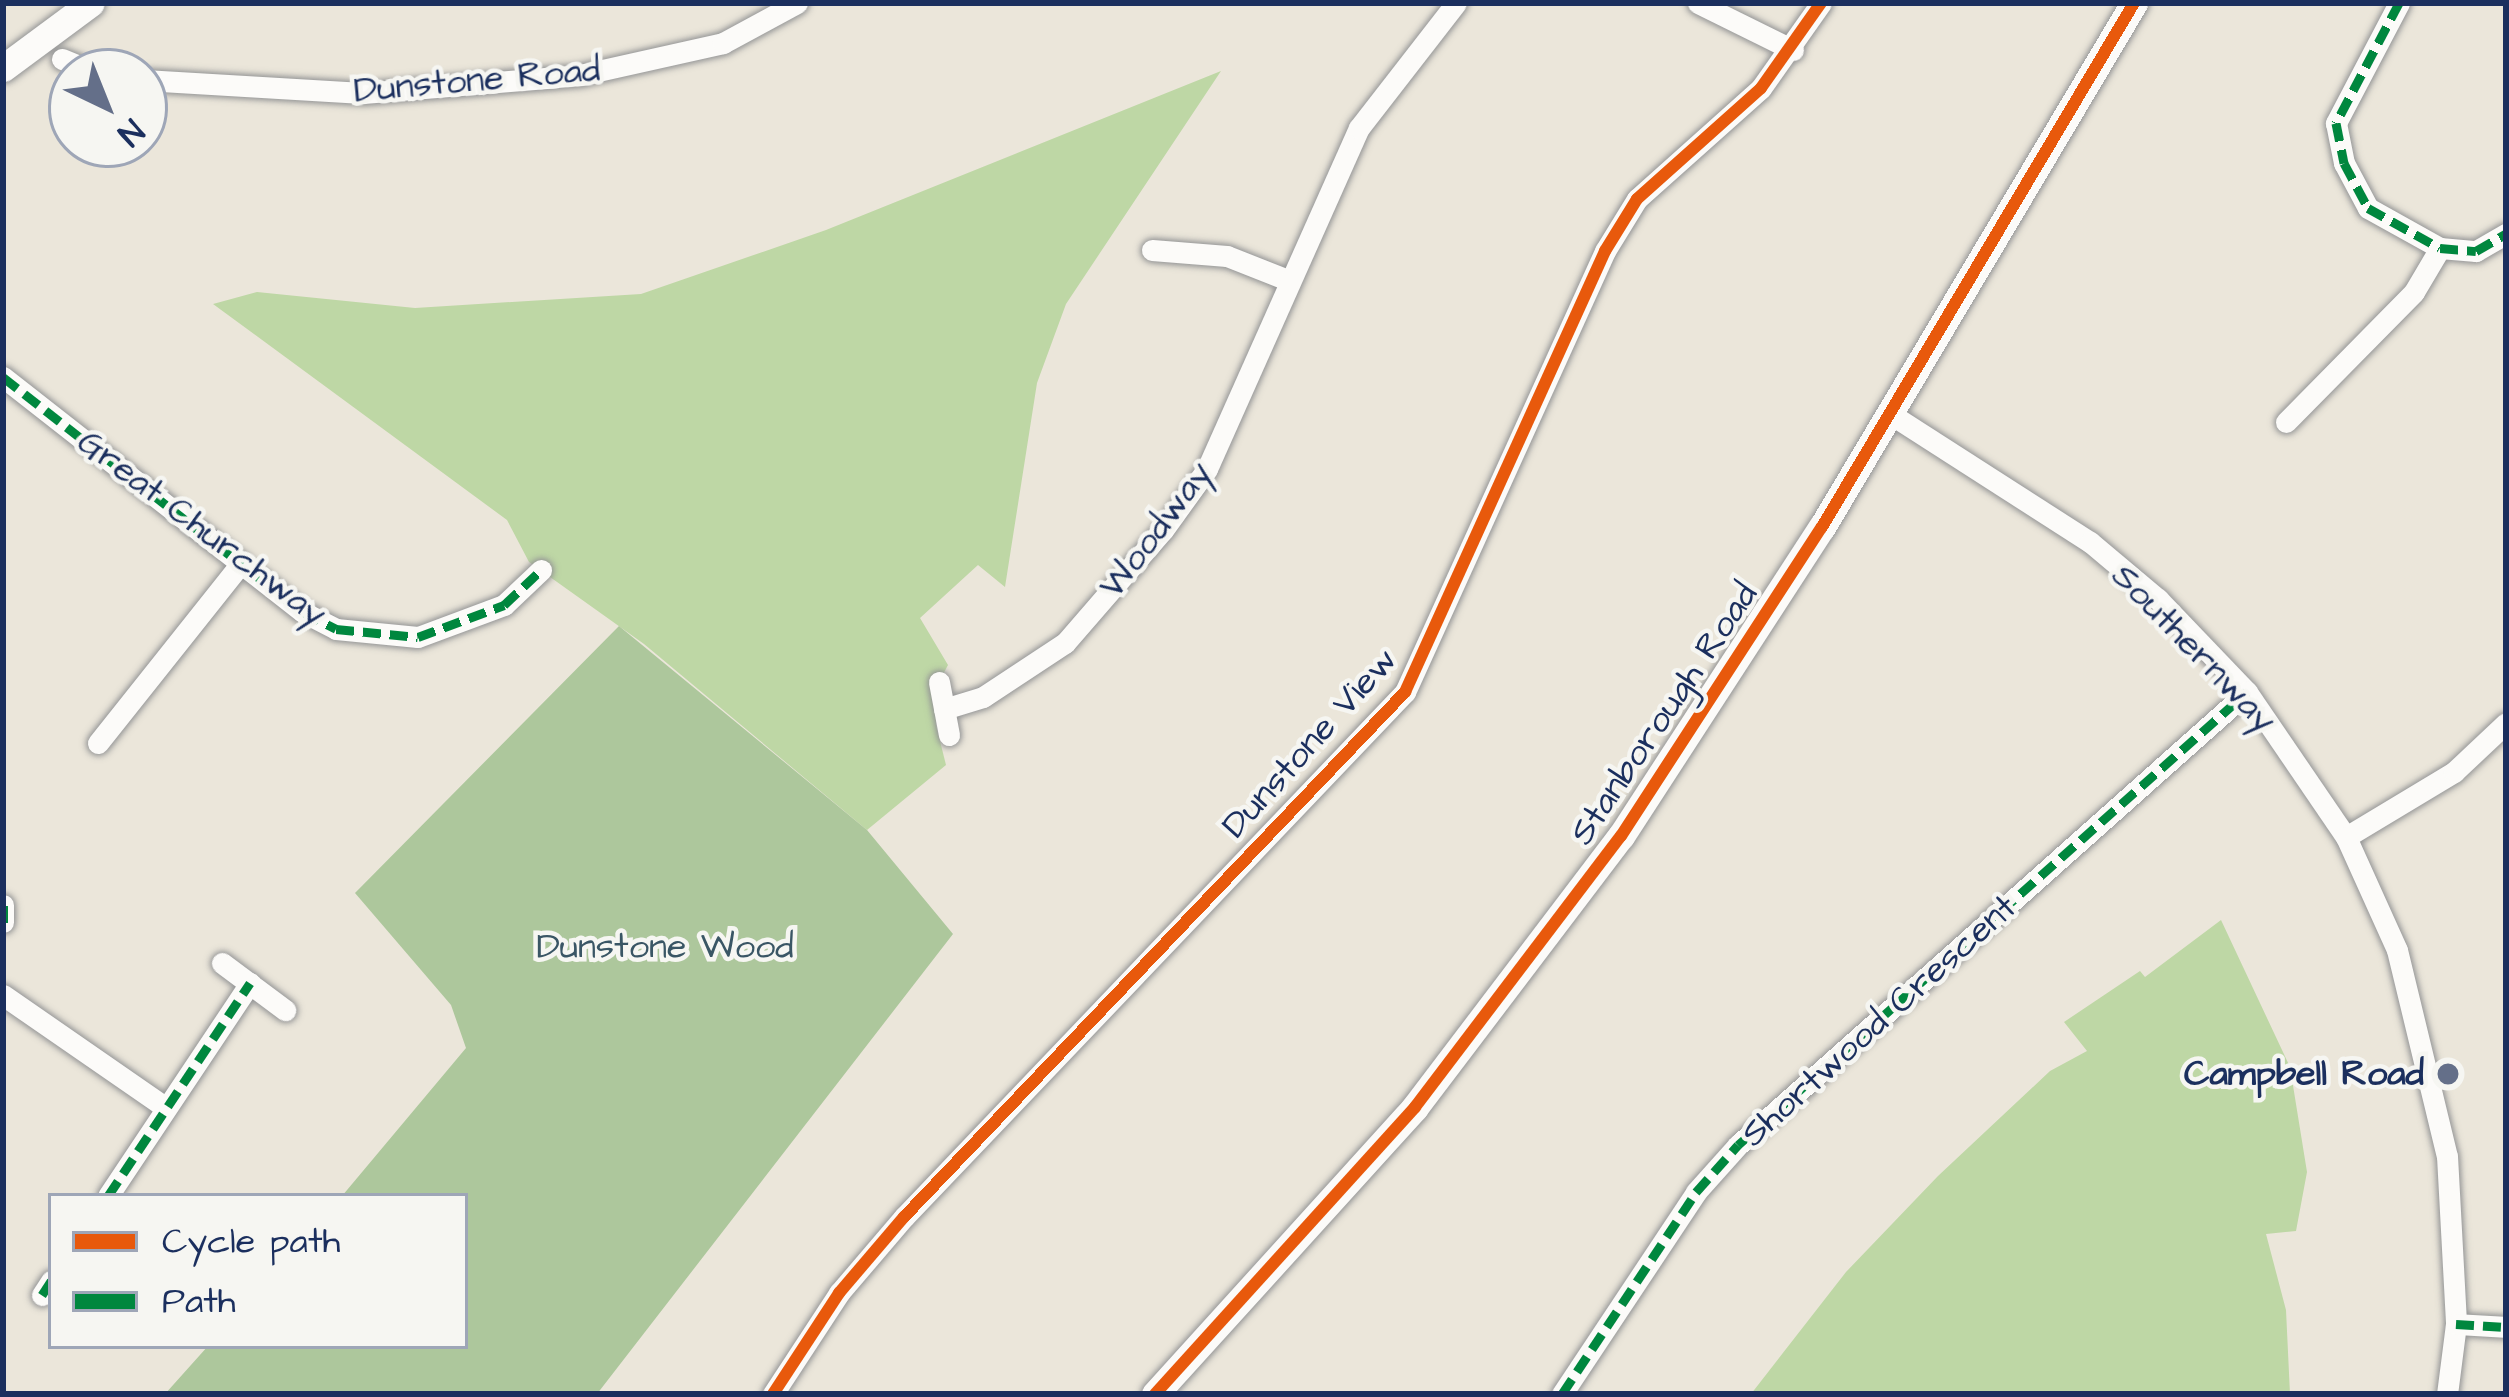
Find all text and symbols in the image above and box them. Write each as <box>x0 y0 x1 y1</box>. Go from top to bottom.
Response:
north arrow <box>48 48 168 168</box>
street label: Dunstone Road <box>352 48 602 112</box>
text: N <box>107 108 154 156</box>
street label: Great Churchway <box>69 420 335 636</box>
street label: Woodway <box>1091 453 1221 607</box>
street label: Southernway <box>2103 554 2285 742</box>
street label: Stanborough Road <box>1560 575 1768 853</box>
street label: Dunstone View <box>1213 639 1407 847</box>
street label: Shortwood Crescent <box>1732 886 2026 1156</box>
park label: Dunstone Wood <box>536 925 794 969</box>
place label: Campbell Road <box>2184 1052 2424 1096</box>
marker: Campbell Road <box>2435 1061 2461 1087</box>
legend <box>48 1193 468 1349</box>
text: Cycle path <box>162 1216 340 1267</box>
text: Path <box>162 1276 236 1327</box>

